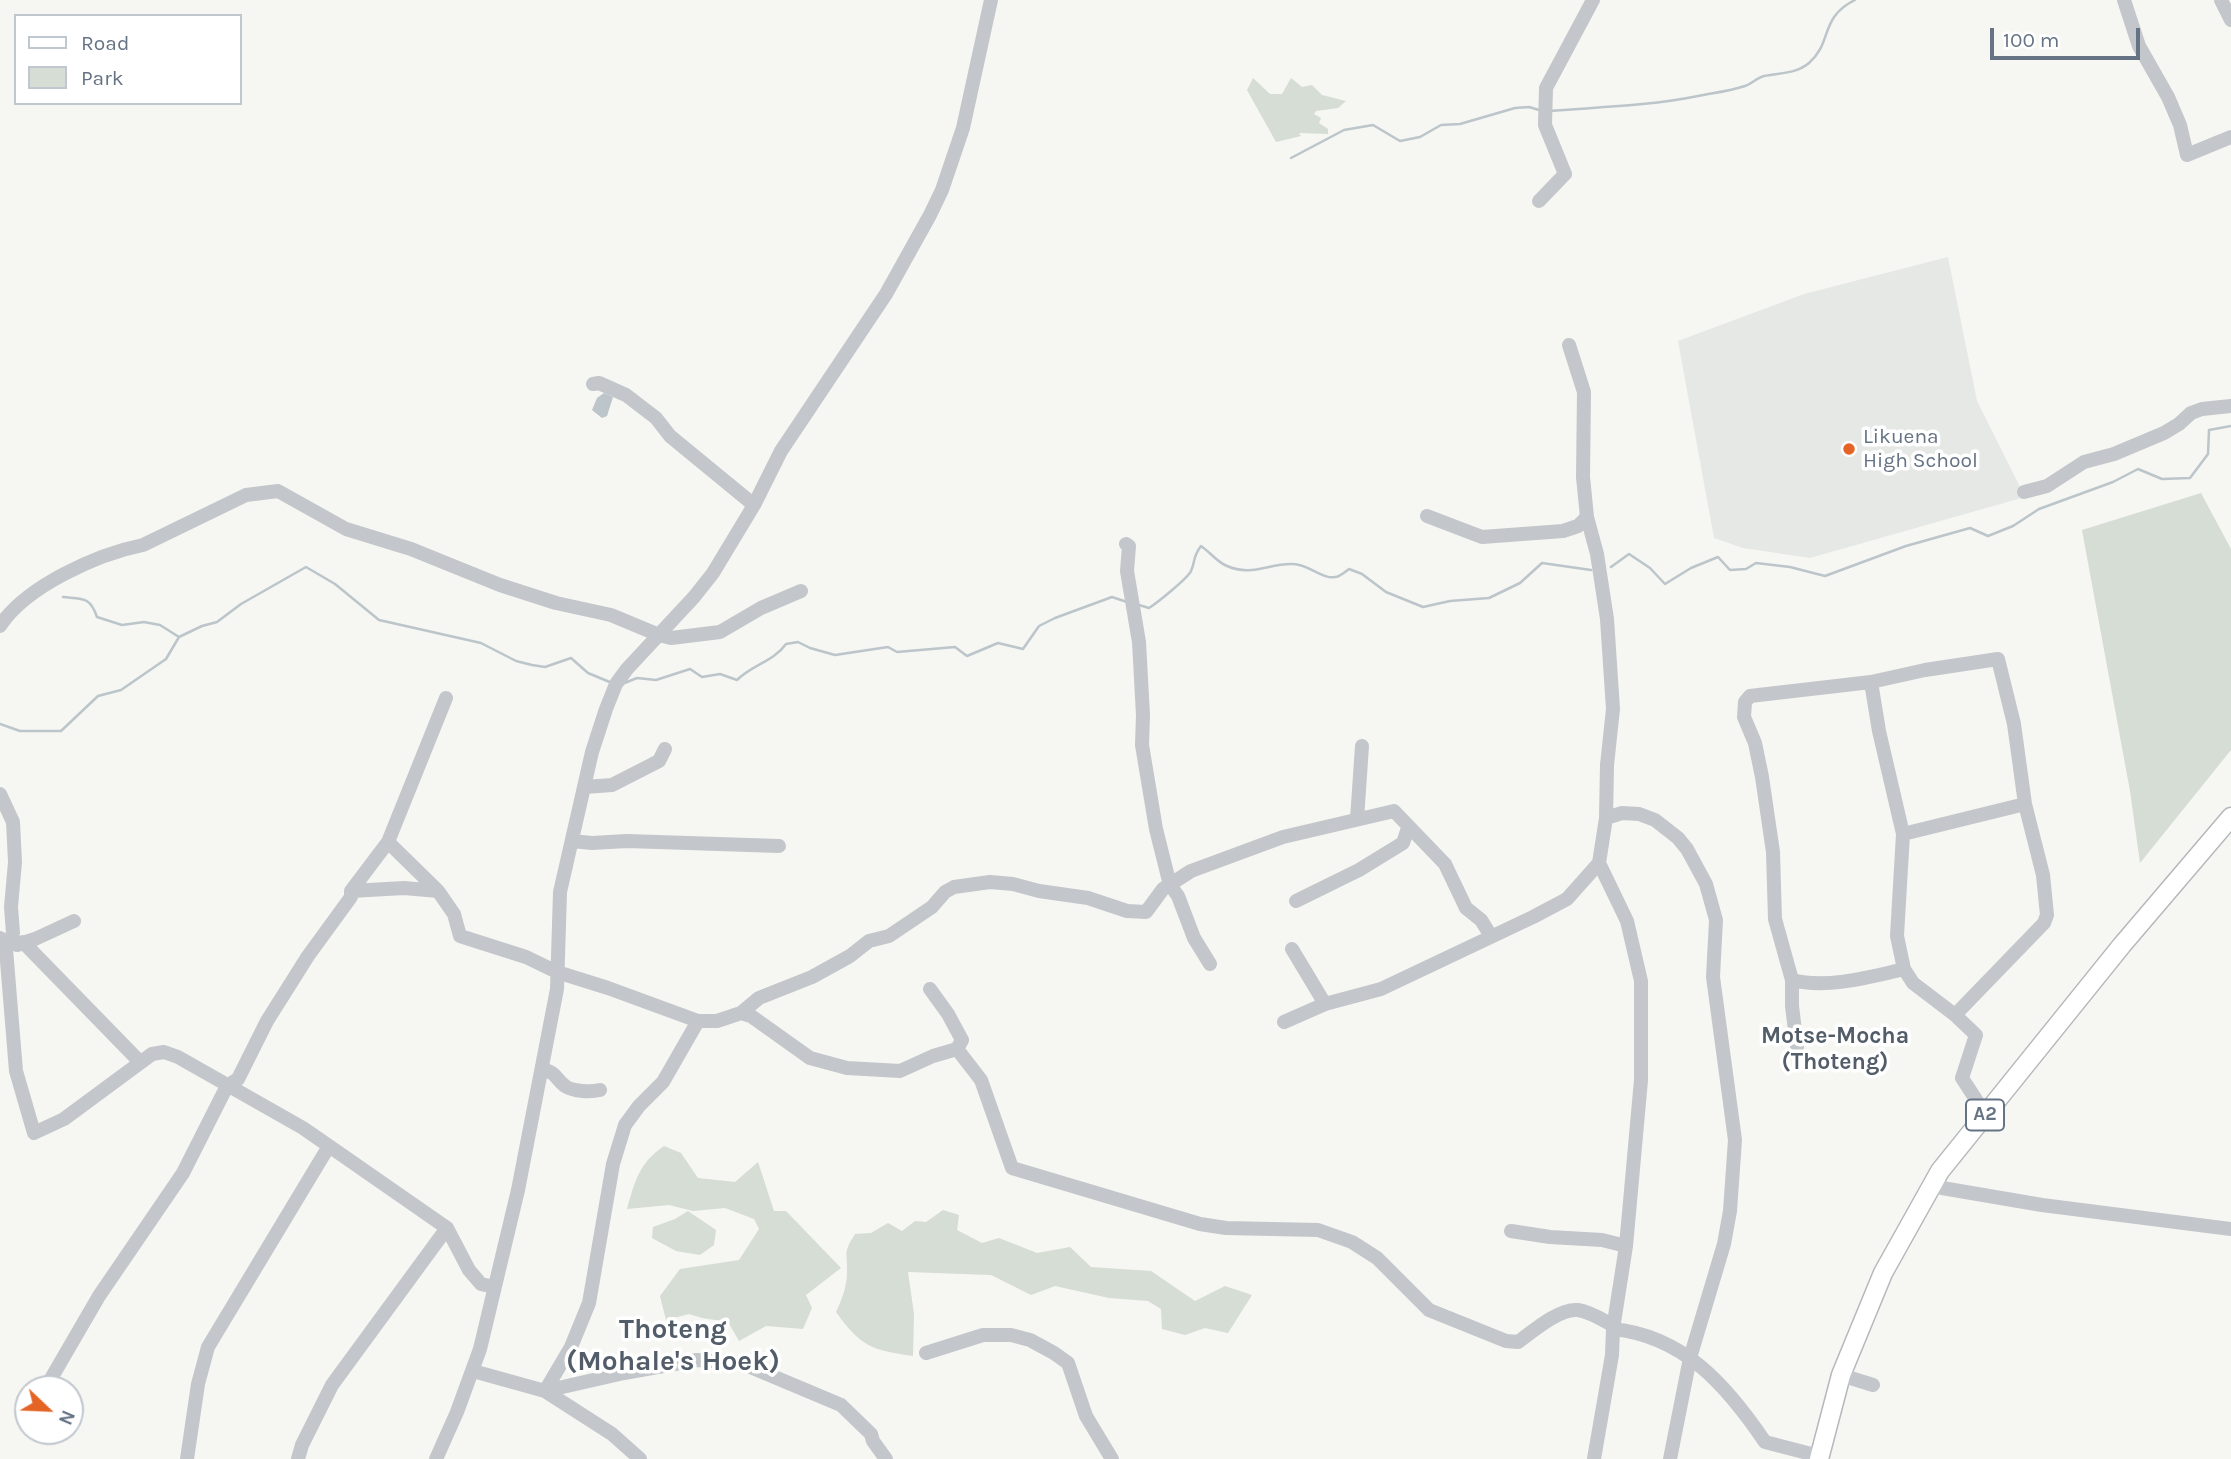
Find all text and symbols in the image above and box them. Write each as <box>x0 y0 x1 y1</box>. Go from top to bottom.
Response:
legend <box>14 14 242 105</box>
scale bar <box>1993 14 2144 58</box>
text: 100 m <box>2003 28 2060 52</box>
text: Road <box>81 31 129 55</box>
text: Park <box>81 66 124 90</box>
place label: Likuena High School <box>1863 424 1978 474</box>
marker: Likuena High School <box>1841 441 1857 457</box>
district label: Motse-Mocha (Thoteng) <box>1761 1022 1909 1076</box>
road number: A2 <box>1966 1100 2004 1130</box>
district label: Thoteng (Mohale's Hoek) <box>566 1313 780 1379</box>
north arrow <box>14 1375 84 1445</box>
text: N <box>54 1407 79 1428</box>

